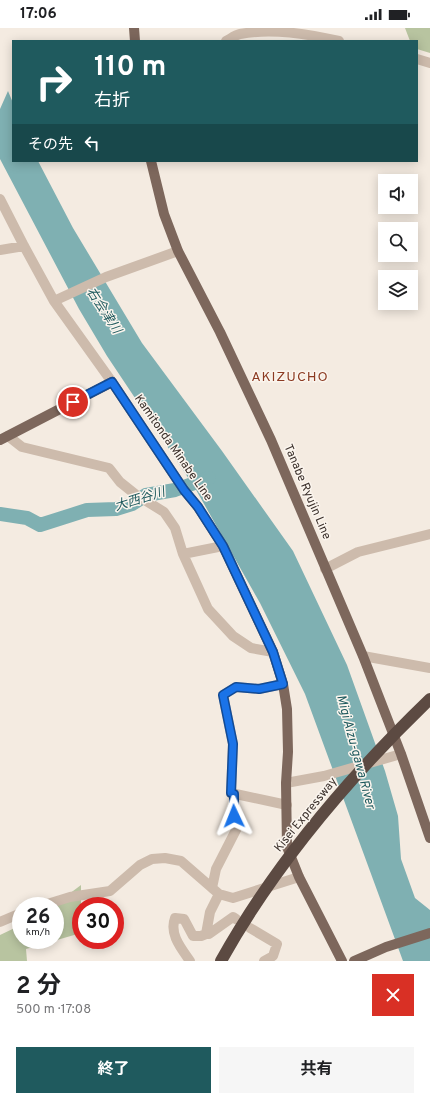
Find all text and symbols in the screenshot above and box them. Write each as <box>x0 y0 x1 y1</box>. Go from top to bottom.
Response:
text: 17:06 <box>20 5 57 24</box>
text: 110 m <box>94 50 166 86</box>
icon: right <box>28 56 80 108</box>
text: 右折 <box>94 90 130 113</box>
icon: left <box>81 132 103 154</box>
text: その先 <box>28 136 73 155</box>
map controls <box>378 174 418 310</box>
button: sound <box>378 174 418 214</box>
button: search <box>378 222 418 262</box>
button: layers <box>378 270 418 310</box>
water label: 右会津川 <box>82 285 125 339</box>
district label: AKIZUCHO <box>251 369 329 386</box>
pin <box>56 385 90 419</box>
icon: arrive <box>62 391 84 413</box>
street label: Kamitonda Minabe Line <box>130 392 216 504</box>
street label: Tanabe Ryujin Line <box>280 442 334 542</box>
water label: 大西谷川 <box>113 484 169 515</box>
water label: Migi Aizu-gawa River <box>332 693 378 812</box>
street label: Kisei Expressway <box>271 774 341 856</box>
position arrow <box>213 795 255 837</box>
speed limit sign: 30 <box>72 897 124 949</box>
text: 26 <box>26 905 50 931</box>
text: km/h <box>26 926 50 939</box>
text: 2 分 <box>16 972 61 1002</box>
button: close <box>372 974 414 1016</box>
text: 500 m · 17:08 <box>16 1002 91 1018</box>
button: 終了 <box>16 1047 211 1093</box>
button: 共有 <box>219 1047 414 1093</box>

